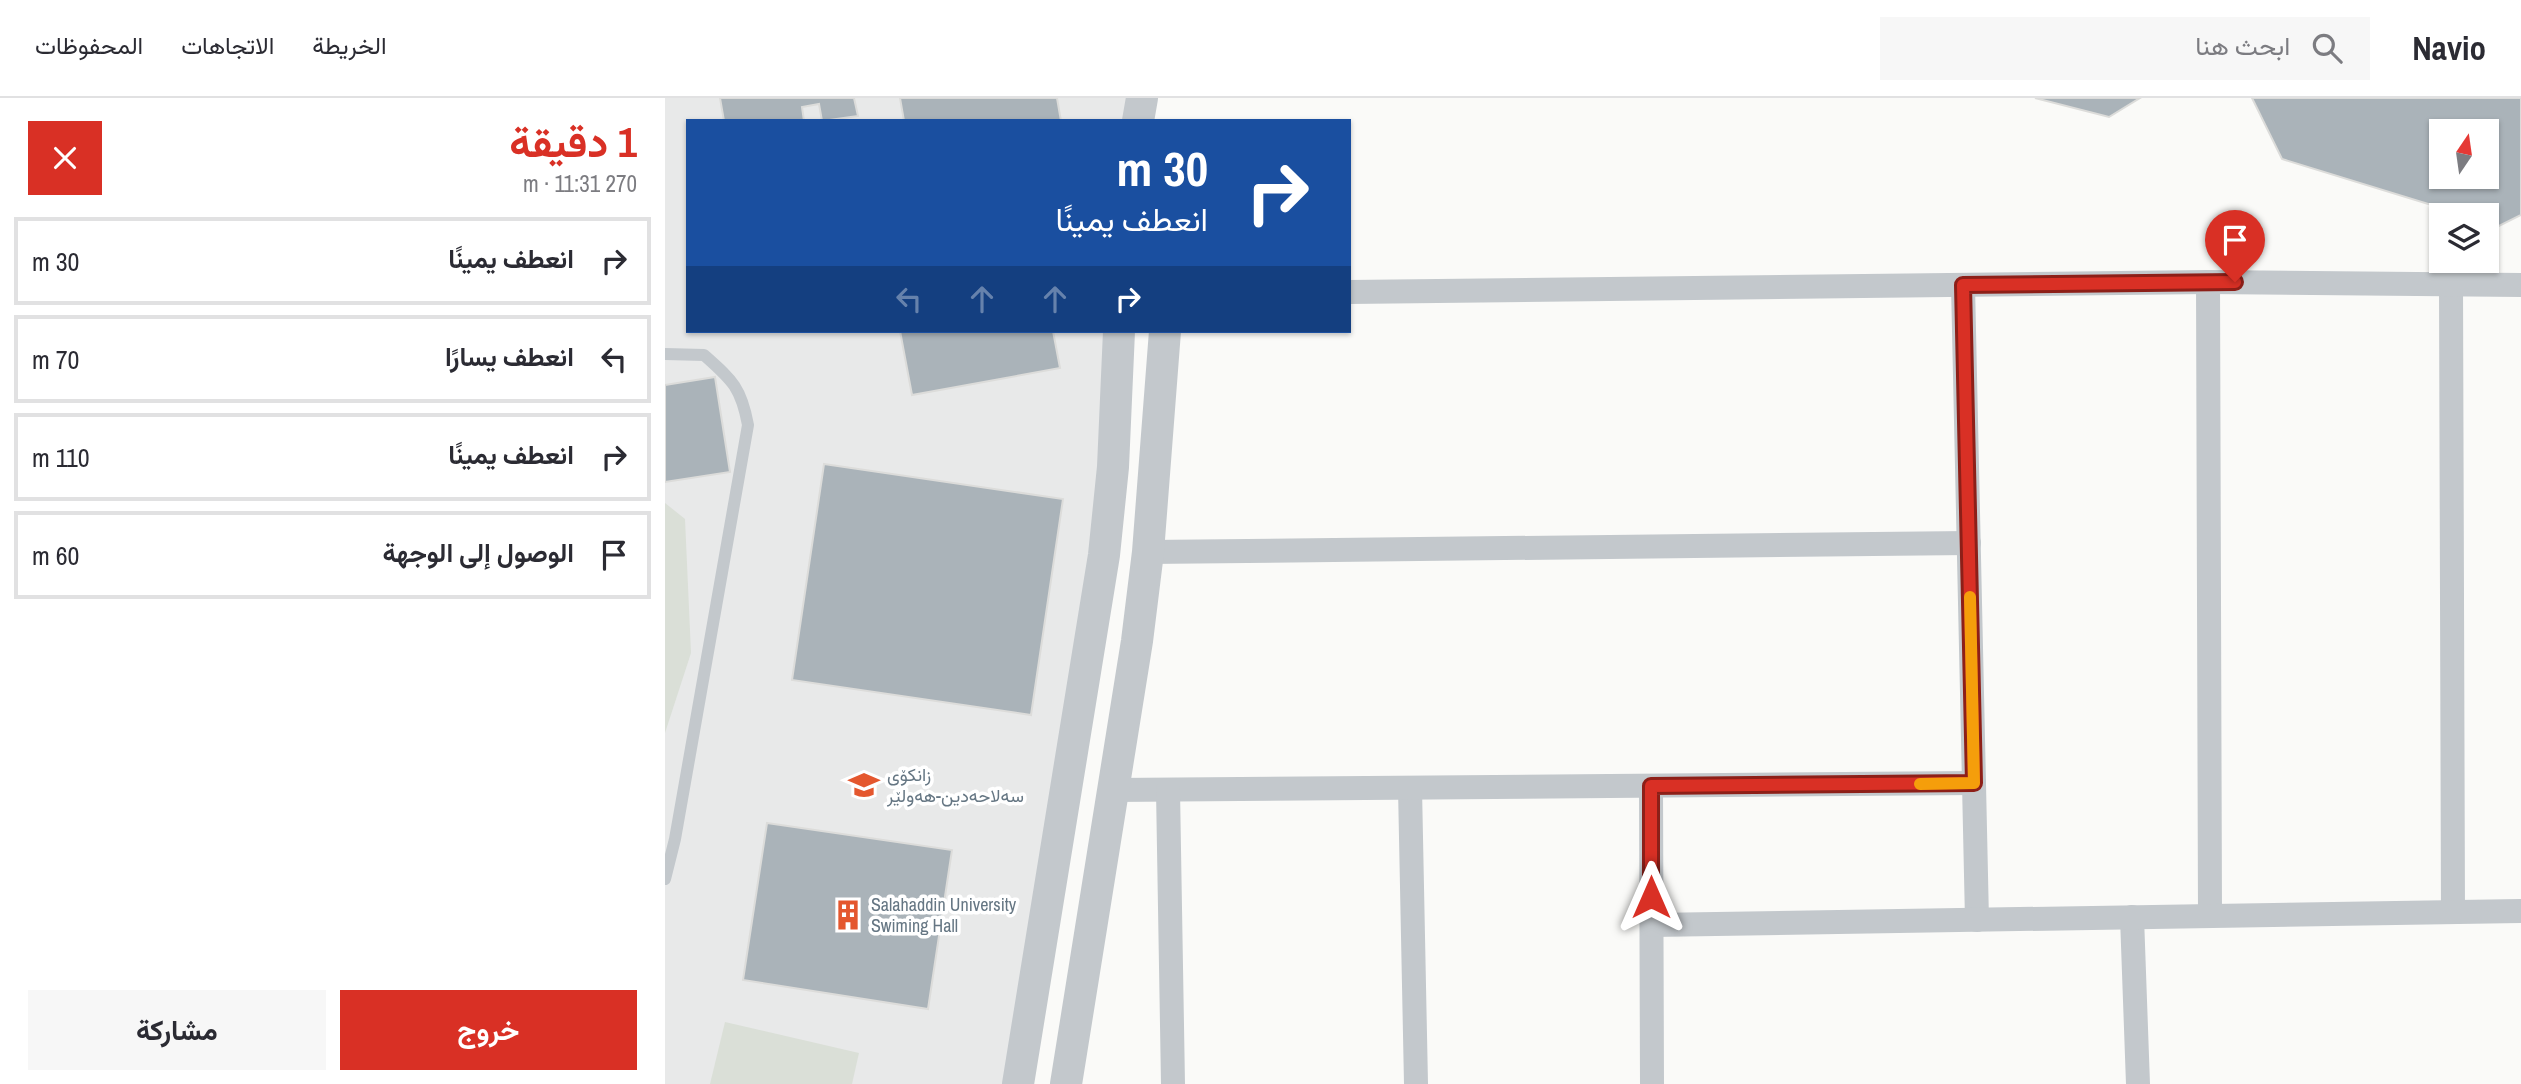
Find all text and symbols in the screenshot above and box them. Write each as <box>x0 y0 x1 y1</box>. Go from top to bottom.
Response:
search box <box>1880 17 2370 80</box>
text: Navio <box>2412 26 2486 70</box>
text: ابحث هنا <box>2195 28 2290 63</box>
text: المحفوظات <box>35 29 143 61</box>
text: الاتجاهات <box>181 29 274 61</box>
text: الخريطة <box>312 29 387 61</box>
icon: search <box>2308 29 2346 67</box>
text: 1 دقيقة <box>509 114 637 170</box>
north arrow <box>2429 119 2499 189</box>
map controls <box>2429 119 2499 273</box>
button: close <box>28 121 102 195</box>
text: 30 m <box>1116 135 1208 201</box>
icon: right <box>1232 147 1323 238</box>
text: 270 m · 11:31 <box>523 168 637 199</box>
text: انعطف يمينًا <box>1055 198 1208 241</box>
button: layers <box>2429 203 2499 273</box>
pin <box>2205 210 2265 282</box>
icon: arrive <box>2216 221 2254 259</box>
text: انعطف يمينًا <box>448 241 574 276</box>
icon: right <box>595 242 633 280</box>
text: 30 m <box>32 244 79 279</box>
icon: left <box>890 280 928 318</box>
icon: ahead <box>963 280 1001 318</box>
icon: ahead <box>1036 280 1074 318</box>
icon: right <box>1109 280 1147 318</box>
text: انعطف يسارًا <box>445 339 574 374</box>
icon: left <box>595 340 633 378</box>
text: 70 m <box>32 342 79 377</box>
text: انعطف يمينًا <box>448 437 574 472</box>
icon: right <box>595 438 633 476</box>
text: 110 m <box>32 440 90 475</box>
text: الوصول إلى الوجهة <box>382 535 574 570</box>
icon: arrive <box>595 536 633 574</box>
text: 60 m <box>32 538 79 573</box>
place label: زانکۆی سەلاحەدین-هەولێر <box>886 762 1024 808</box>
school or university icon: زانکۆی سەلاحەدین-هەولێر <box>847 768 881 802</box>
position arrow <box>1614 860 1688 934</box>
place label: Salahaddin University Swiming Hall <box>871 892 1017 938</box>
building icon: Salahaddin University Swiming Hall <box>831 898 865 932</box>
button: مشاركة <box>28 990 326 1070</box>
button: خروج <box>340 990 637 1070</box>

